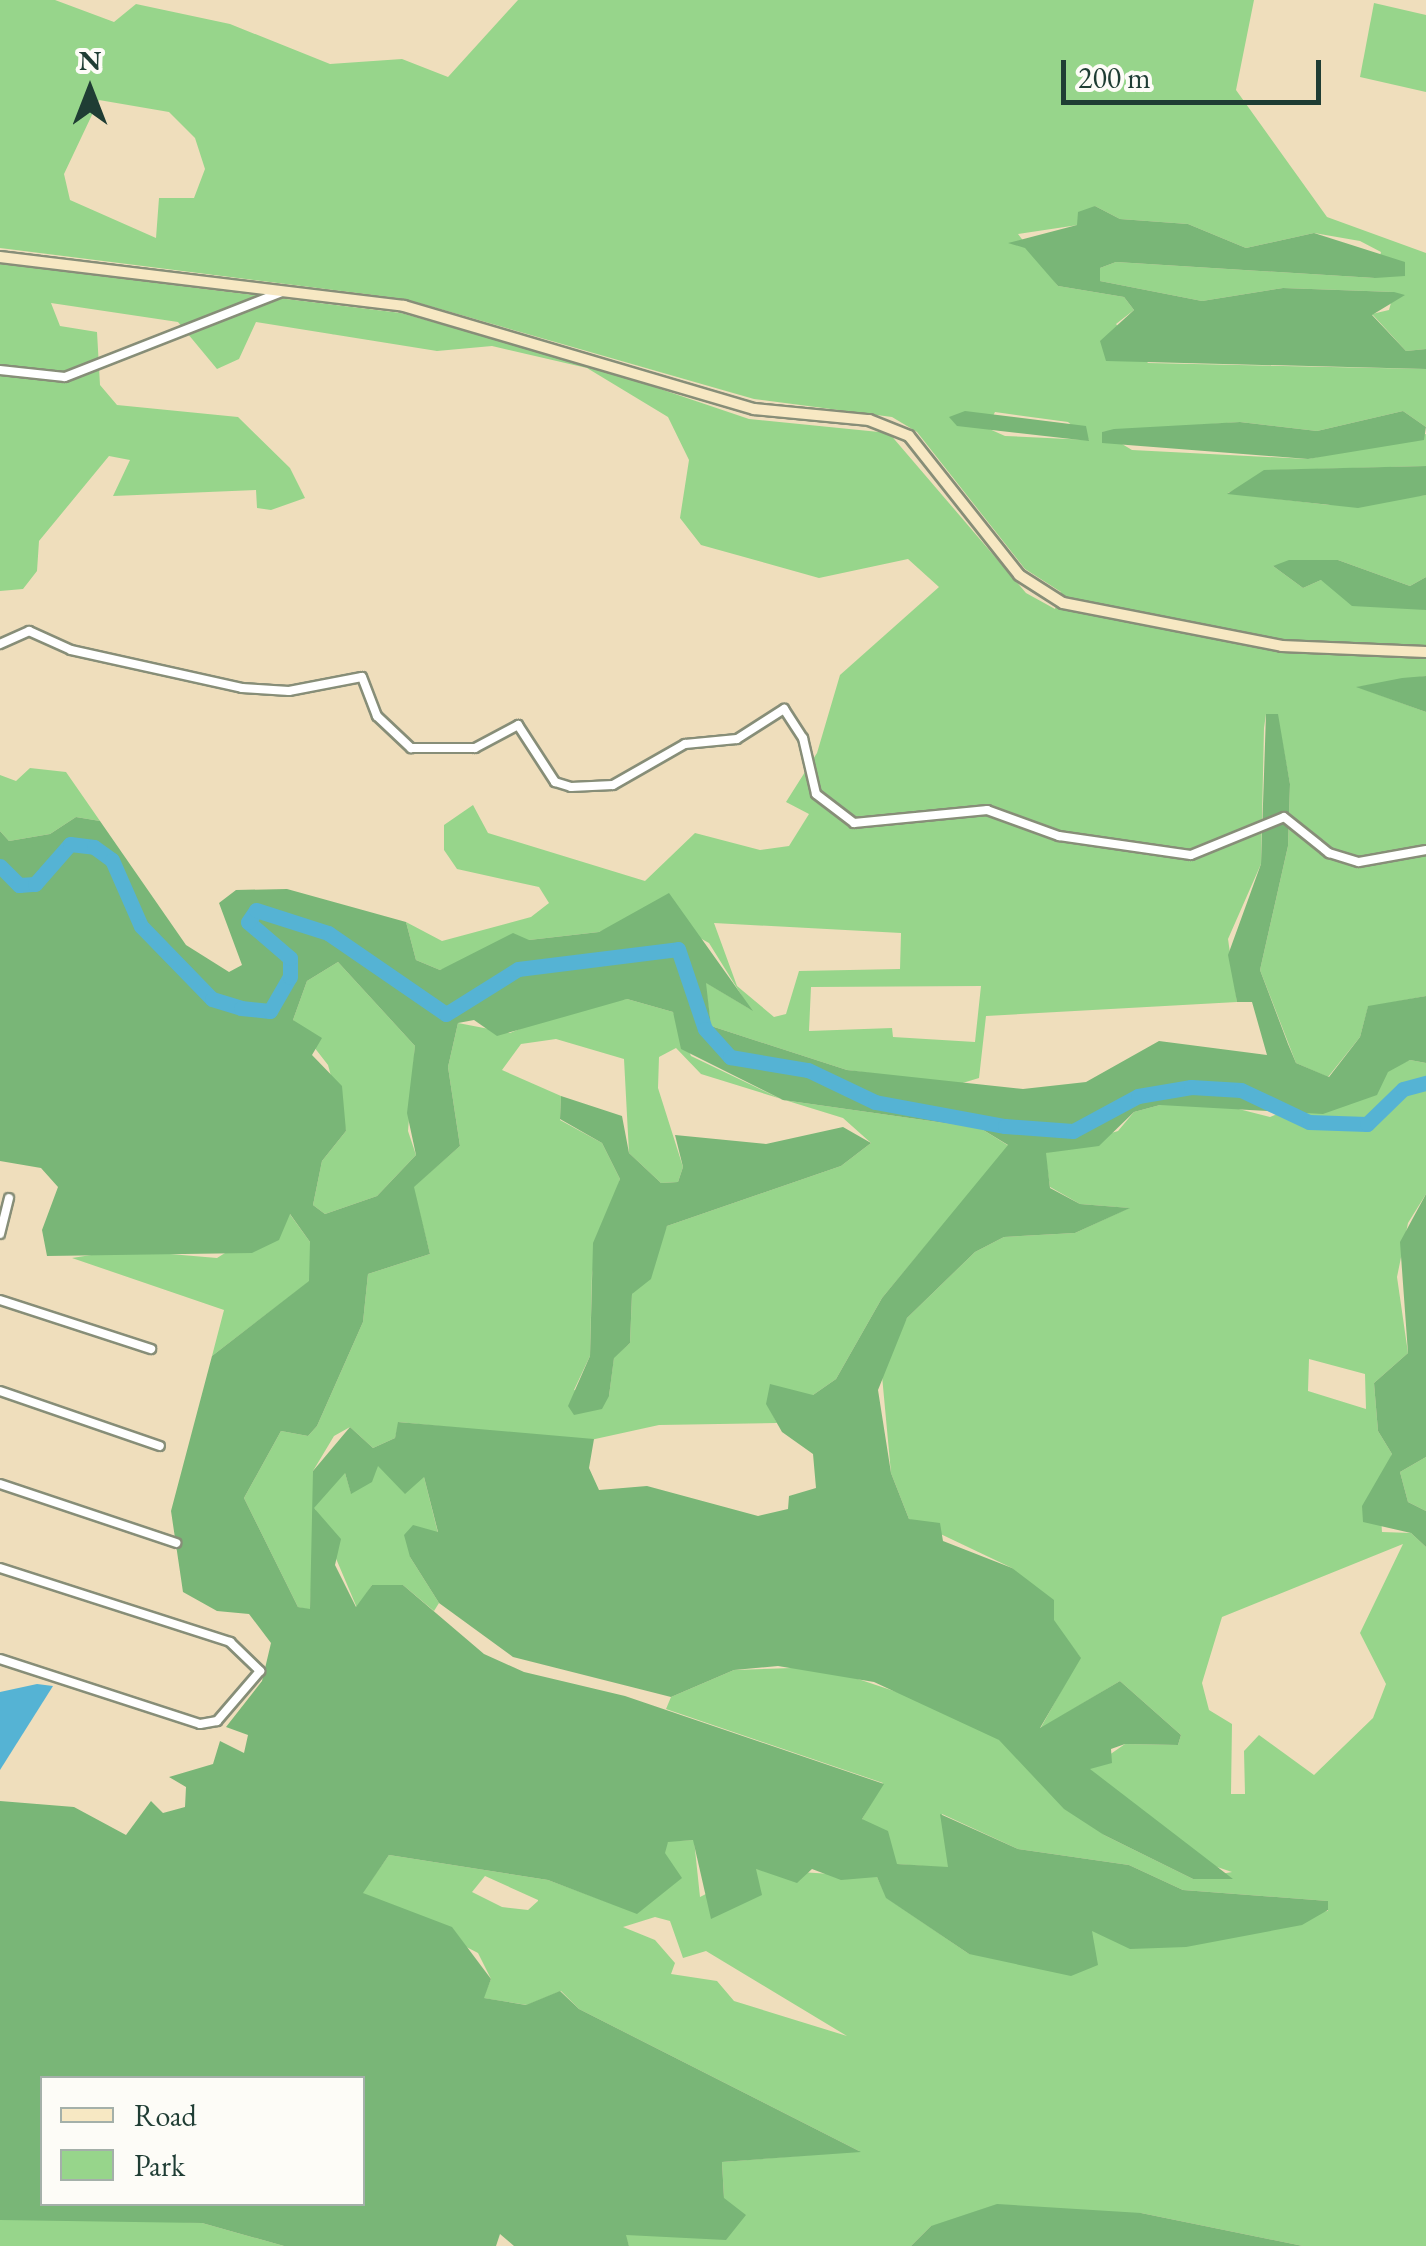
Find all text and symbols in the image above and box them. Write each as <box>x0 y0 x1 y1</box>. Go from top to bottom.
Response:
north arrow <box>40 40 140 140</box>
scale bar <box>1066 40 1326 102</box>
text: N <box>79 42 101 78</box>
text: 200 m <box>1078 58 1151 97</box>
legend <box>40 2076 365 2206</box>
text: Road <box>134 2096 197 2135</box>
text: Park <box>134 2146 185 2185</box>

